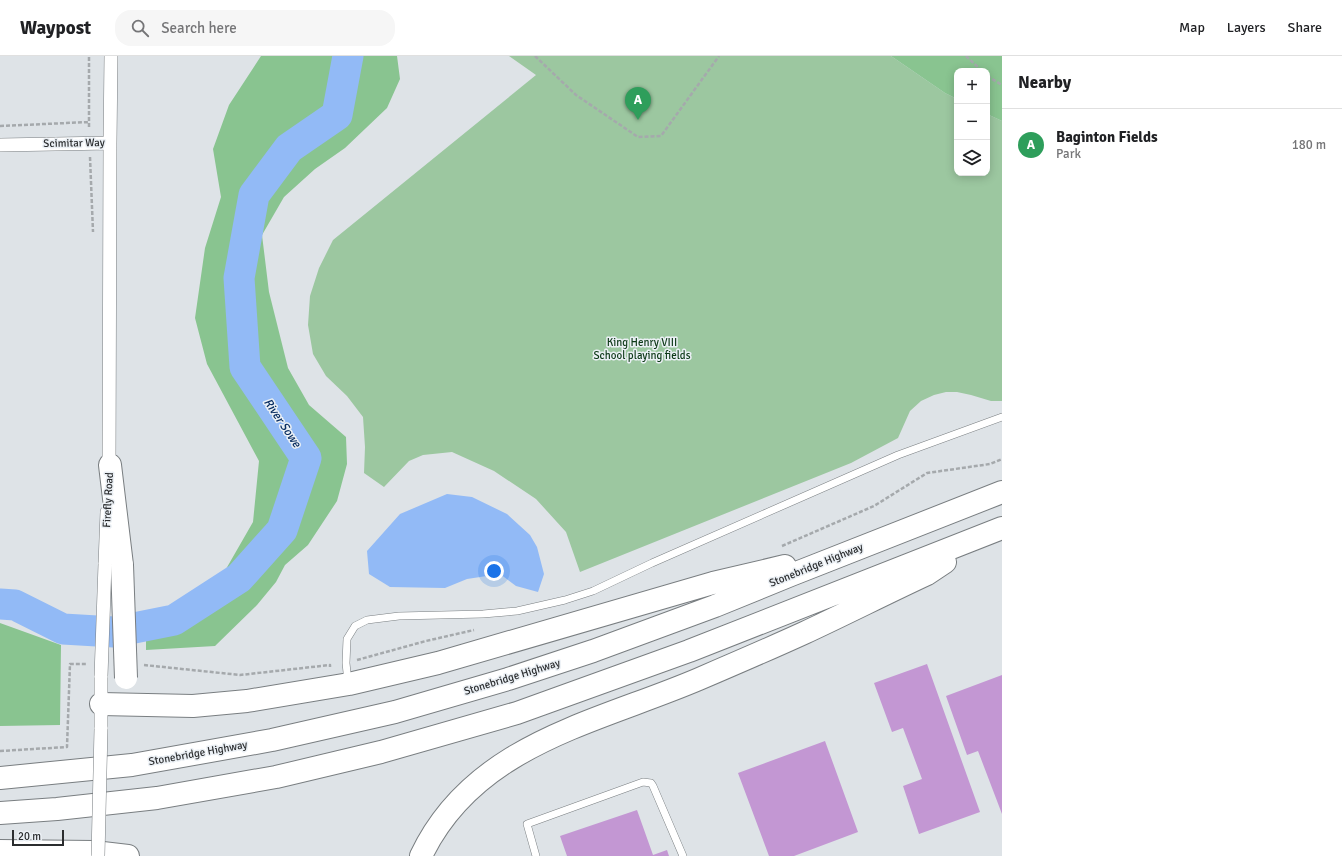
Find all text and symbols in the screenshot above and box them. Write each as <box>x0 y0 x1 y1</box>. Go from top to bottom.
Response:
search box <box>115 10 395 46</box>
text: Waypost <box>20 16 91 40</box>
icon: search <box>129 17 151 39</box>
text: Search here <box>161 19 237 37</box>
text: Map <box>1179 19 1205 36</box>
text: Layers <box>1227 19 1266 36</box>
text: Share <box>1288 19 1322 36</box>
map controls <box>954 68 990 176</box>
button: + <box>954 68 990 104</box>
text: Nearby <box>1018 72 1071 93</box>
pin: A <box>625 87 651 120</box>
button: − <box>954 104 990 140</box>
text: Baginton Fields <box>1056 128 1158 146</box>
street label: Scimitar Way <box>43 136 106 150</box>
text: A <box>1027 137 1035 153</box>
text: 180 m <box>1292 137 1326 153</box>
button: layers <box>954 140 990 176</box>
text: Park <box>1056 146 1081 162</box>
park label: King Henry VIII School playing fields <box>593 336 691 362</box>
water label: River Sowe <box>260 396 304 451</box>
street label: Firefly Road <box>100 472 116 528</box>
street label: Stonebridge Highway <box>767 540 866 590</box>
your location <box>484 561 504 581</box>
street label: Stonebridge Highway <box>462 656 563 698</box>
street label: Stonebridge Highway <box>148 738 249 768</box>
scale bar <box>12 828 64 847</box>
text: 20 m <box>18 830 41 843</box>

